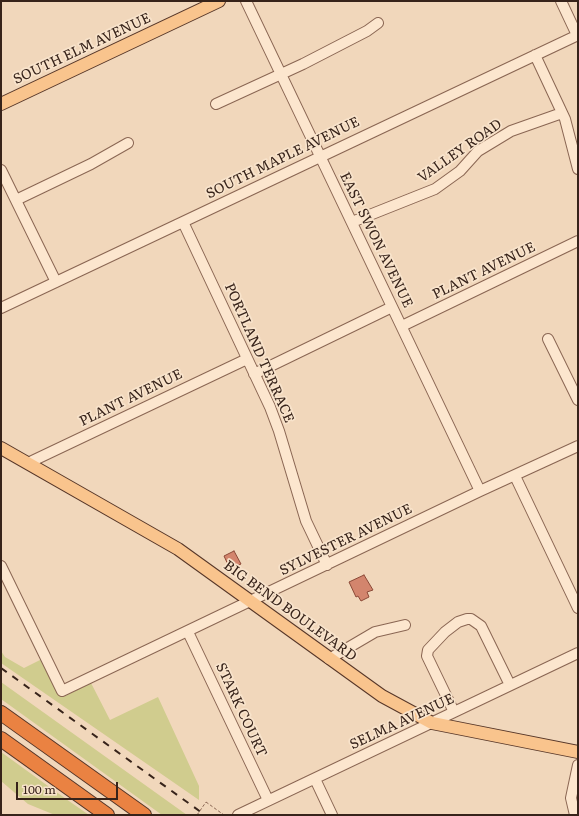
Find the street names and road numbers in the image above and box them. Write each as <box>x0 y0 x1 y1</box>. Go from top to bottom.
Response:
street label: SOUTH ELM AVENUE <box>11 10 153 88</box>
street label: SOUTH MAPLE AVENUE <box>204 113 362 203</box>
street label: VALLEY ROAD <box>415 116 505 186</box>
street label: EAST SWON AVENUE <box>336 169 416 311</box>
street label: PLANT AVENUE <box>430 239 538 303</box>
street label: PORTLAND TERRACE <box>221 281 297 425</box>
street label: PLANT AVENUE <box>77 366 185 430</box>
street label: SYLVESTER AVENUE <box>277 501 415 579</box>
street label: BIG BEND BOULEVARD <box>220 557 360 665</box>
street label: STARK COURT <box>212 660 270 760</box>
street label: SELMA AVENUE <box>347 690 457 754</box>

